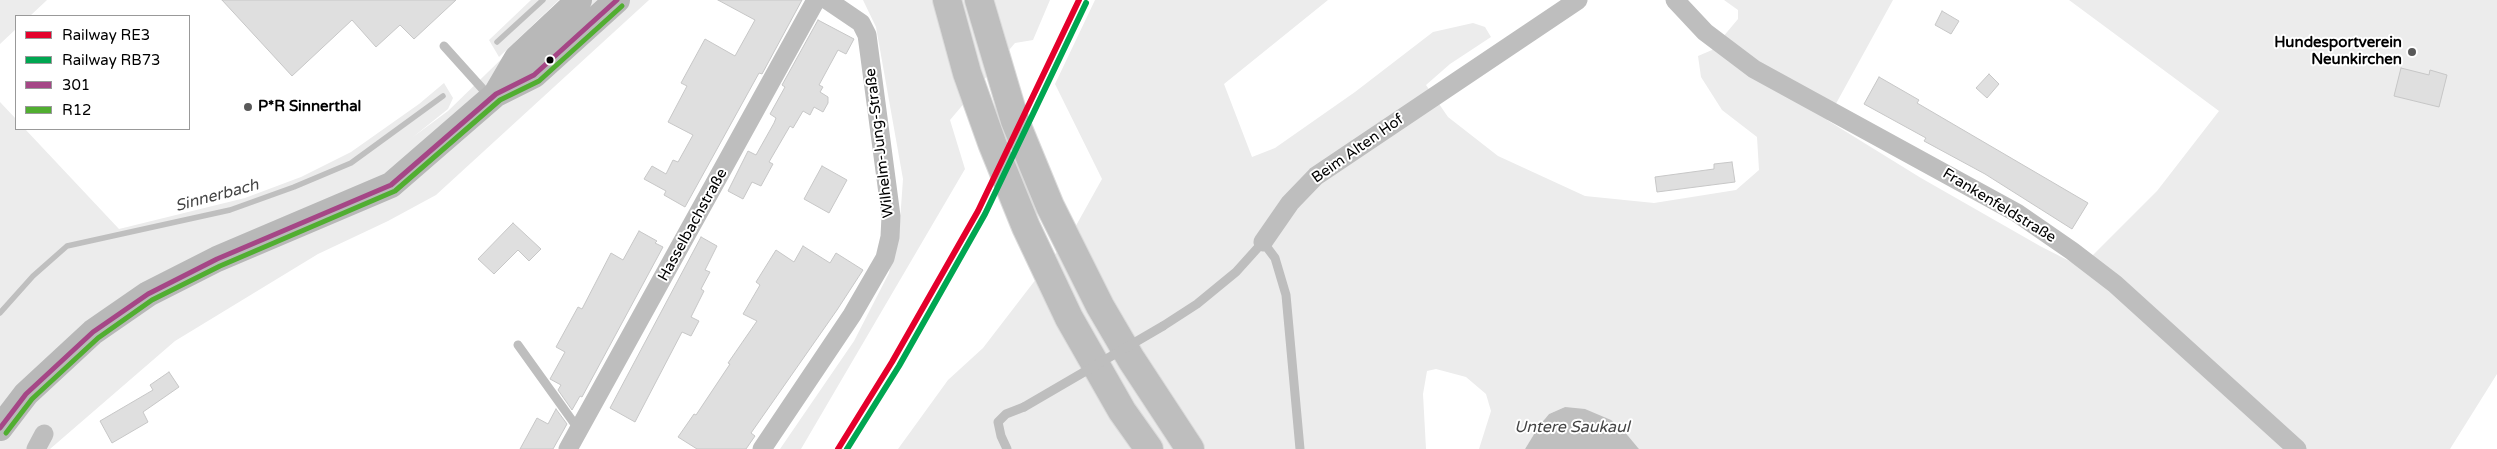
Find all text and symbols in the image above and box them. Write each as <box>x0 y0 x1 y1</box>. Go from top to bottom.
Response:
legend <box>15 15 190 130</box>
text: Railway RE3 <box>62 26 150 44</box>
place label: Hundesportverein Neunkirchen <box>2274 34 2402 69</box>
marker: Hundesportverein Neunkirchen <box>2406 46 2418 58</box>
text: Railway RB73 <box>62 51 161 69</box>
unlabelled marker <box>545 55 555 65</box>
street label: Wilhelm-Jung-Straße <box>862 67 898 219</box>
text: 301 <box>62 76 90 94</box>
place label: P*R Sinnerthal <box>258 98 361 116</box>
text: R12 <box>62 101 92 119</box>
marker: P*R Sinnerthal <box>242 101 254 113</box>
street label: Beim Alten Hof <box>1309 111 1407 187</box>
street label: Frankenfeldstraße <box>1939 165 2059 247</box>
street label: Hasselbachstraße <box>655 166 731 284</box>
water label: Sinnerbach <box>173 176 261 216</box>
water label: Untere Saukaul <box>1514 418 1630 438</box>

